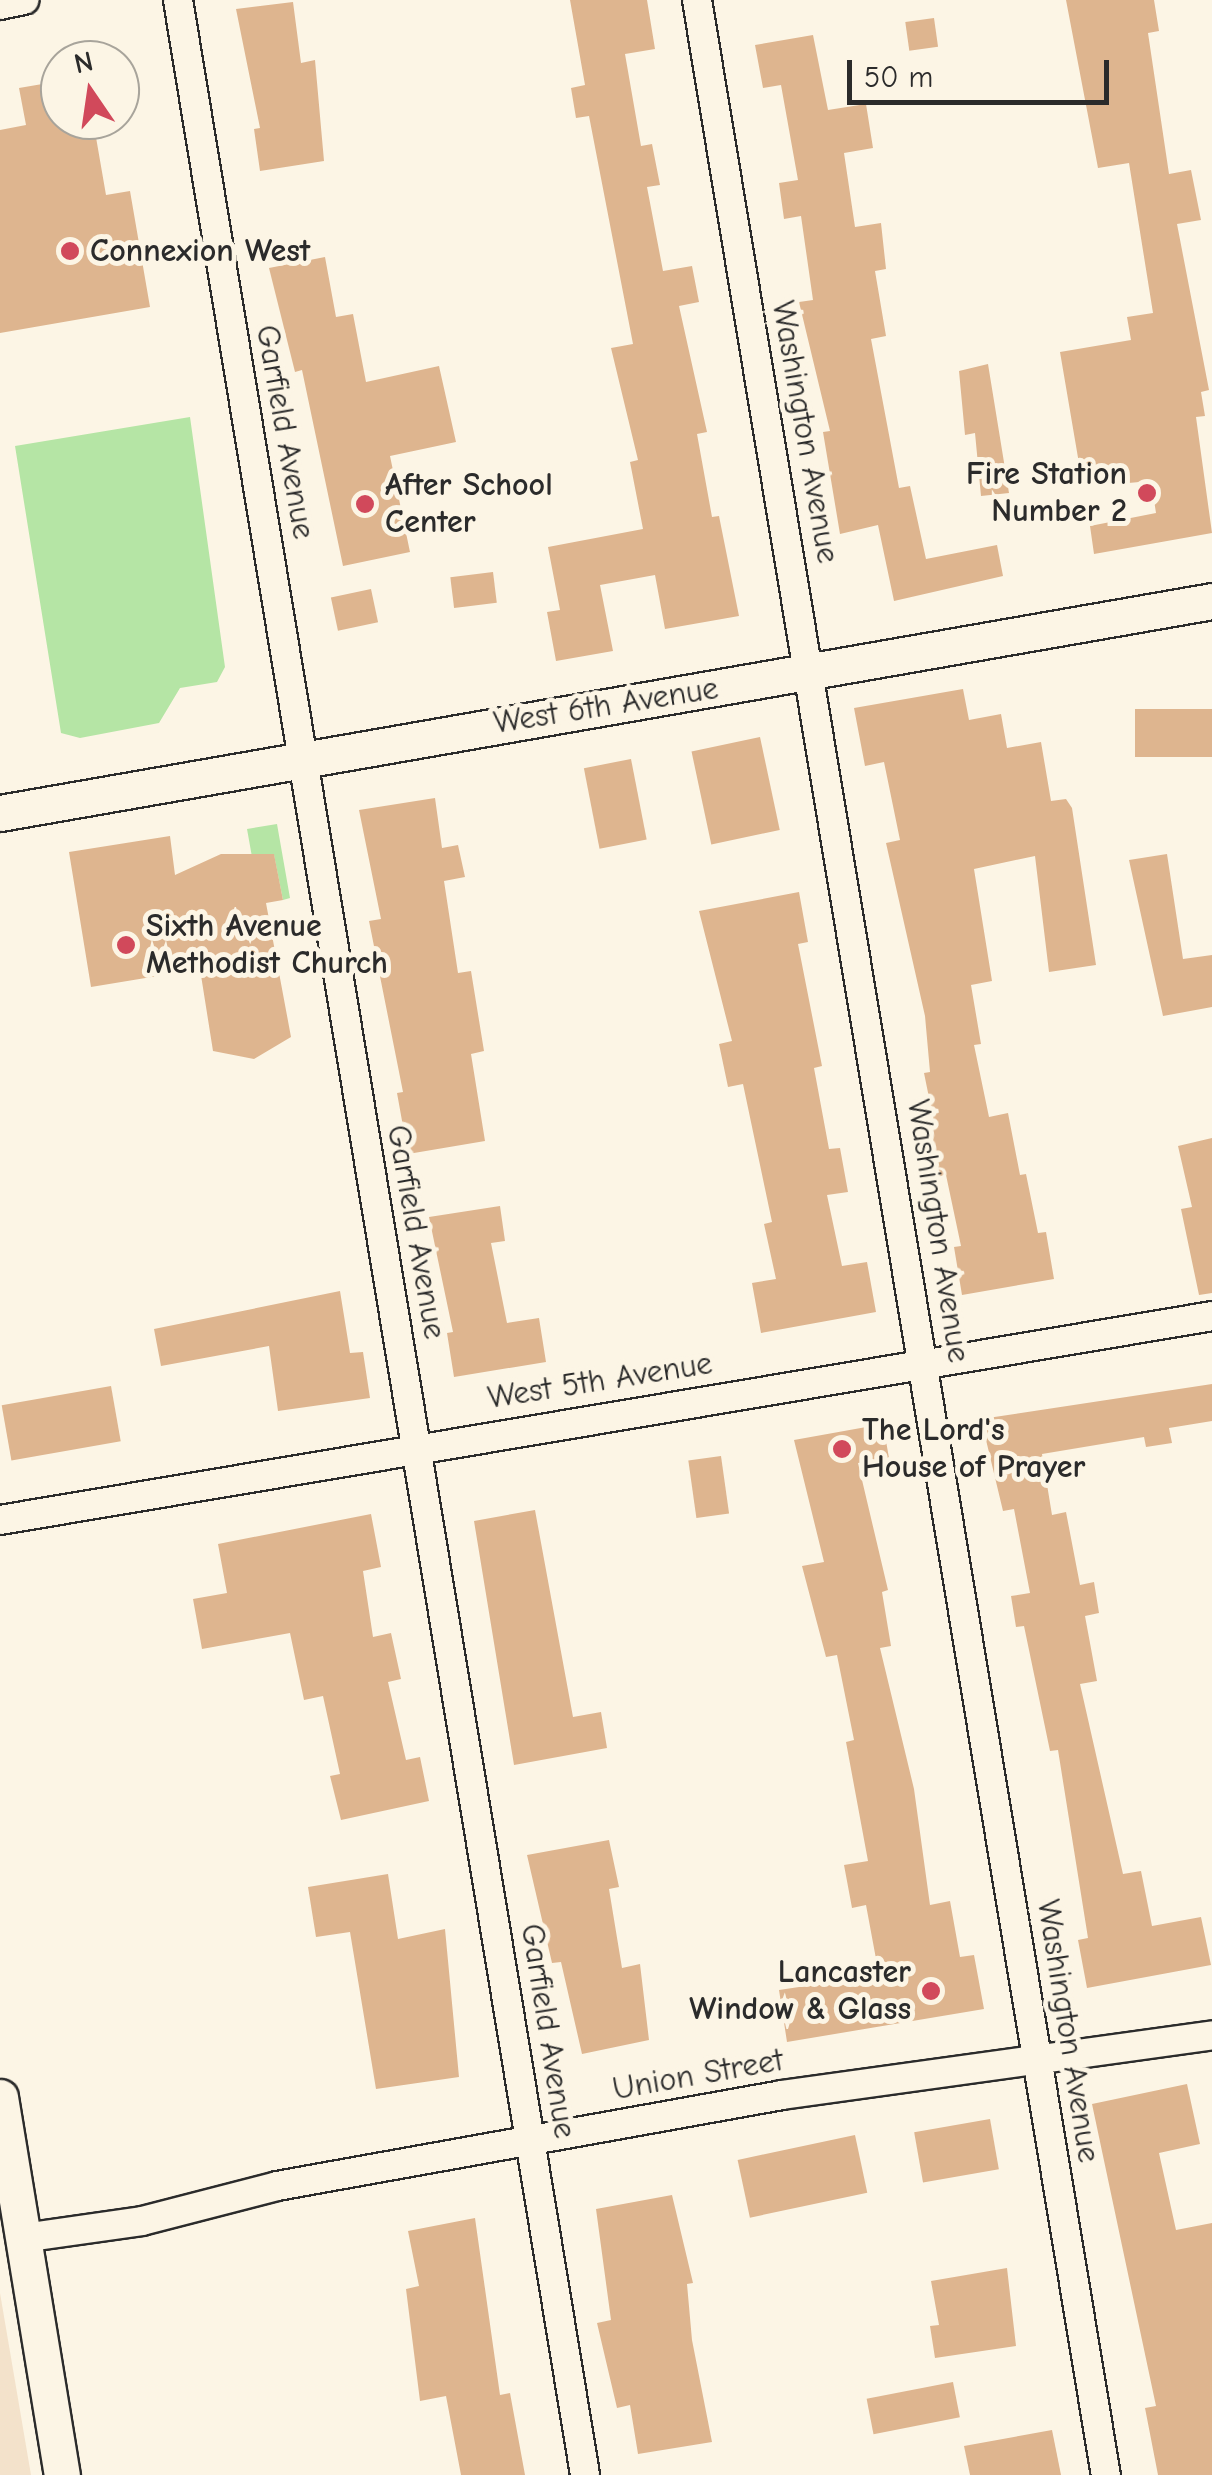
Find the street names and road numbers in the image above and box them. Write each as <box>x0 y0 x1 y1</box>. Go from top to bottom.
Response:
street label: Washington Avenue <box>763 298 847 566</box>
street label: Garfield Avenue <box>247 322 323 542</box>
street label: West 6th Avenue <box>491 669 721 743</box>
street label: Washington Avenue <box>898 1097 978 1365</box>
street label: Garfield Avenue <box>378 1122 454 1342</box>
street label: West 5th Avenue <box>485 1344 715 1418</box>
street label: Washington Avenue <box>1028 1897 1108 2165</box>
street label: Garfield Avenue <box>512 1921 584 2141</box>
street label: Union Street <box>610 2041 786 2109</box>

